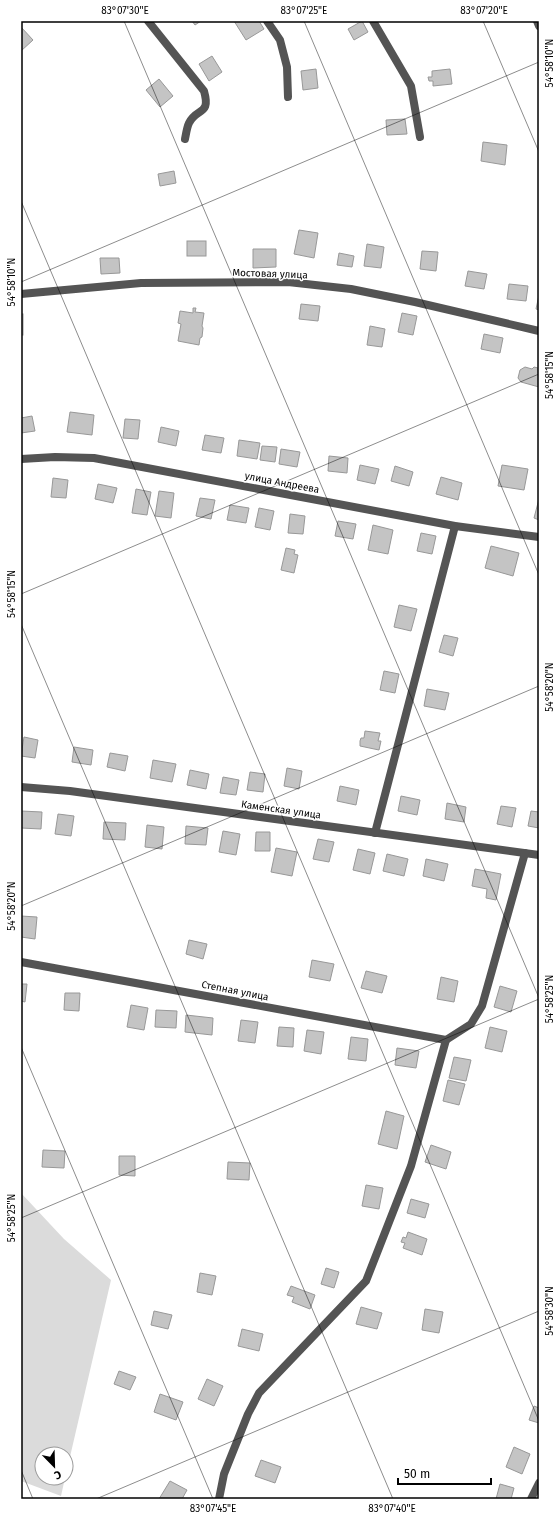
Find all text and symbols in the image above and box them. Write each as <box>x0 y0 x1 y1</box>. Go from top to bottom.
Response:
text: 83°07'30"E <box>101 5 149 17</box>
text: 83°07'25"E <box>281 5 327 17</box>
text: 83°07'20"E <box>460 5 508 17</box>
text: 54°58'10"N <box>544 39 556 87</box>
text: 54°58'10"N <box>6 258 18 306</box>
street label: Мостовая улица <box>232 267 308 281</box>
text: 54°58'15"N <box>544 351 556 399</box>
street label: улица Андреева <box>244 470 320 496</box>
text: 54°58'15"N <box>6 570 18 618</box>
text: 54°58'20"N <box>544 662 556 712</box>
street label: Каменская улица <box>240 798 322 822</box>
text: 54°58'20"N <box>6 881 18 931</box>
text: 54°58'25"N <box>544 975 556 1023</box>
street label: Степная улица <box>200 979 270 1003</box>
text: 54°58'25"N <box>6 1194 18 1242</box>
text: 54°58'30"N <box>544 1286 556 1336</box>
north arrow <box>34 1446 74 1486</box>
scale bar <box>398 1460 491 1486</box>
text: 50 m <box>404 1467 430 1481</box>
text: С <box>52 1468 63 1482</box>
text: 83°07'45"E <box>190 1503 236 1515</box>
text: 83°07'40"E <box>368 1503 416 1515</box>

